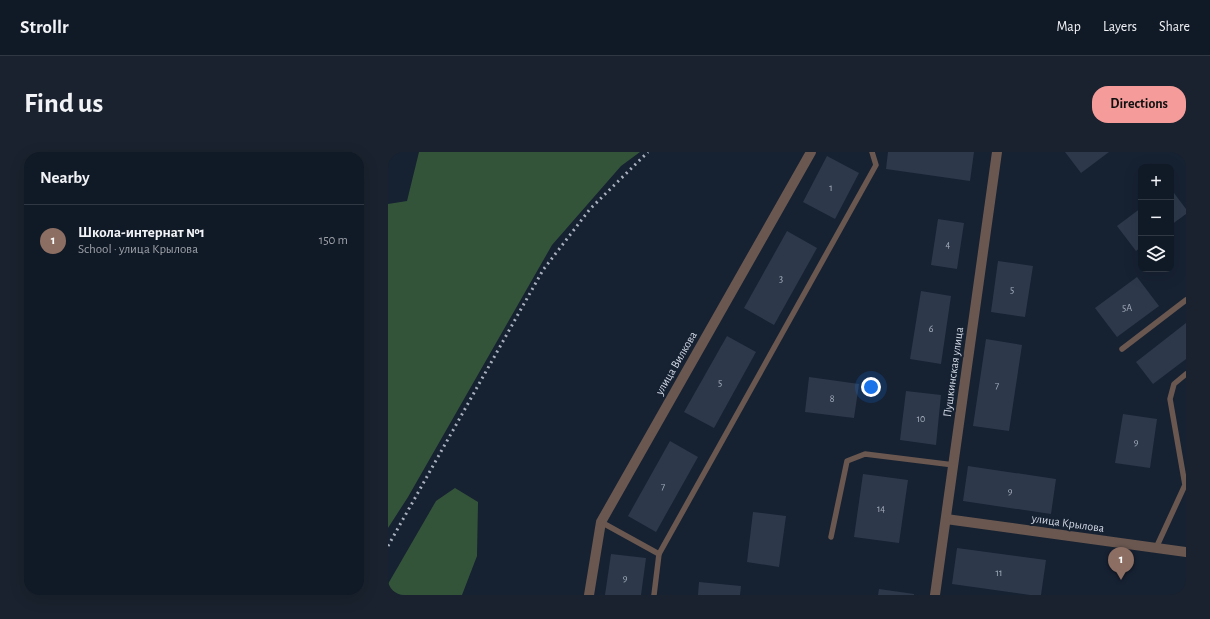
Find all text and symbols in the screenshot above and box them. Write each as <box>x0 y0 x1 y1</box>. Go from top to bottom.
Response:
text: Strollr <box>20 18 69 37</box>
text: Map <box>1056 20 1081 34</box>
text: Layers <box>1103 20 1137 34</box>
text: Share <box>1159 20 1190 34</box>
button: Directions <box>1092 86 1186 123</box>
text: Find us <box>24 90 103 118</box>
map controls <box>1138 164 1174 272</box>
button: + <box>1138 164 1174 200</box>
text: Nearby <box>40 169 90 186</box>
house number: 1 <box>829 183 833 193</box>
button: − <box>1138 200 1174 236</box>
text: Школа-интернат №1 <box>78 225 205 240</box>
text: 1 <box>51 234 55 247</box>
text: 150 m <box>319 234 348 247</box>
button: layers <box>1138 236 1174 272</box>
house number: 4 <box>946 240 951 250</box>
text: School · улица Крылова <box>78 243 198 256</box>
house number: 3 <box>779 274 783 284</box>
house number: 5 <box>1010 285 1014 295</box>
house number: 5А <box>1122 303 1132 313</box>
house number: 6 <box>929 324 934 334</box>
street label: Пушкинская улица <box>941 326 966 418</box>
street label: улица Вилкова <box>653 329 700 398</box>
your location <box>861 377 881 397</box>
house number: 5 <box>718 378 722 388</box>
house number: 7 <box>995 381 999 391</box>
house number: 8 <box>830 394 835 404</box>
house number: 10 <box>917 414 925 424</box>
house number: 9 <box>1134 437 1139 447</box>
house number: 7 <box>661 482 665 492</box>
house number: 9 <box>1008 486 1013 496</box>
house number: 14 <box>877 504 885 514</box>
street label: улица Крылова <box>1030 512 1106 535</box>
pin: 1 <box>1108 547 1134 580</box>
house number: 11 <box>996 568 1002 578</box>
house number: 9 <box>623 573 628 583</box>

